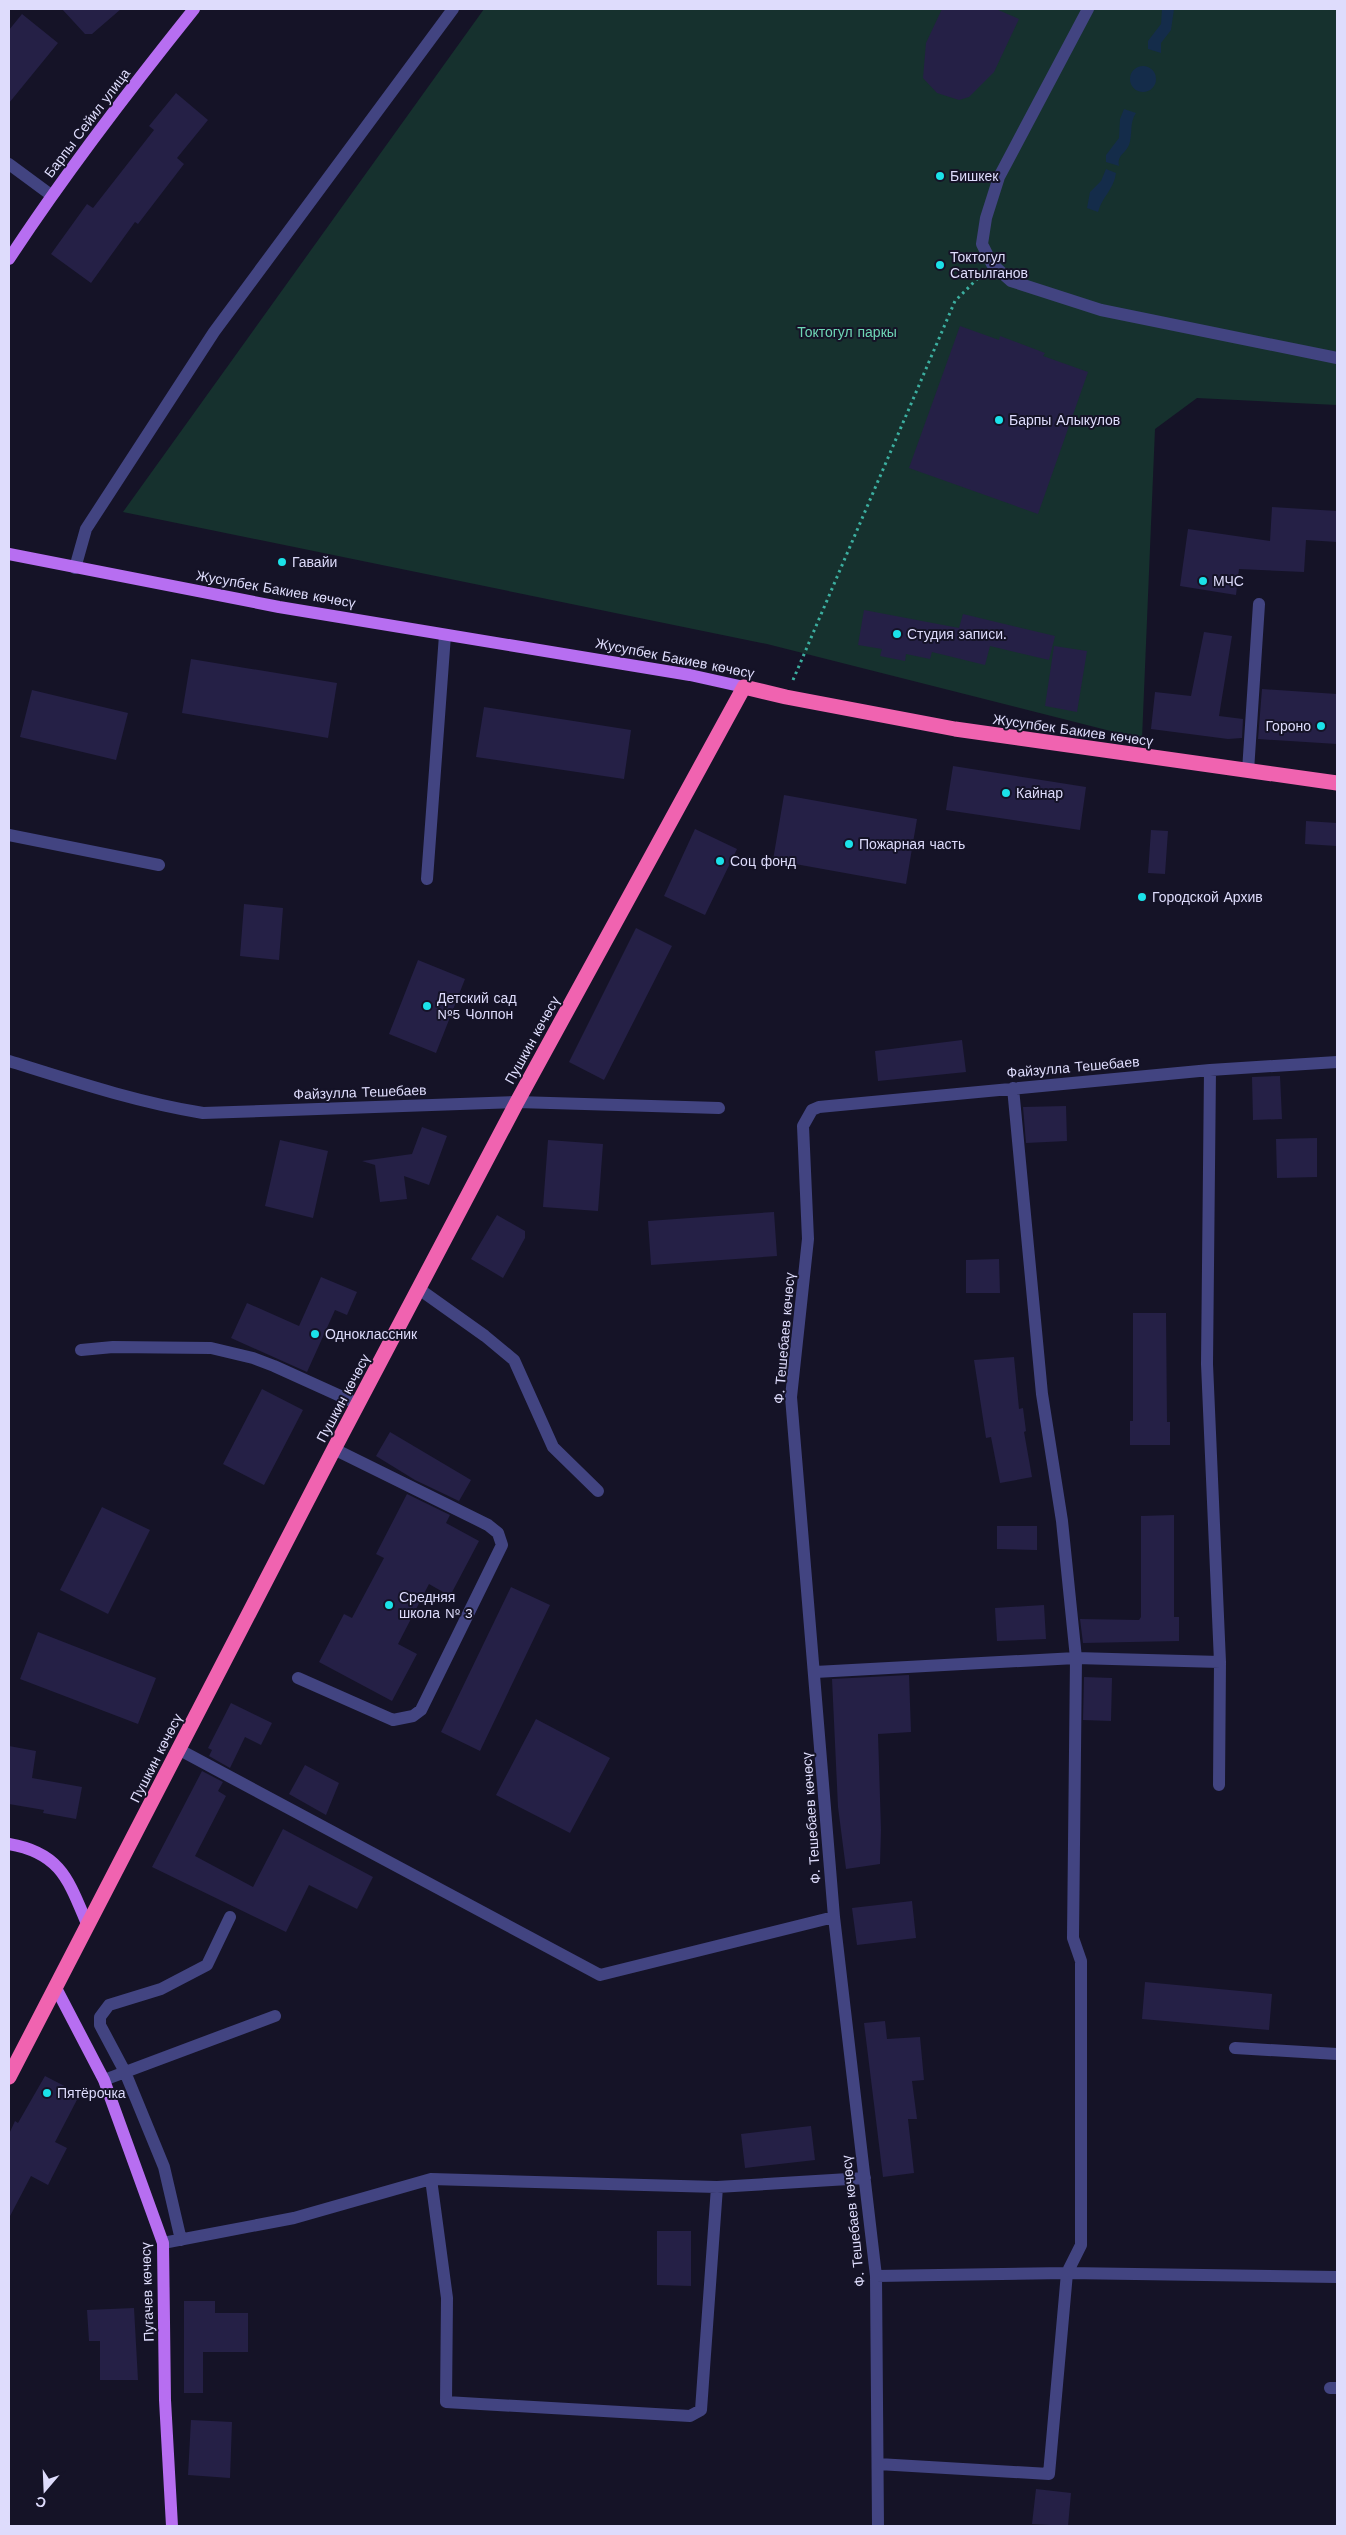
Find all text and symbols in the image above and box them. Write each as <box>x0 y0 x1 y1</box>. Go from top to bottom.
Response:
street label: Барпы Сейил улица <box>41 65 133 181</box>
place label: Бишкек <box>950 168 999 184</box>
marker: Бишкек <box>934 170 946 182</box>
place label: Токтогул Сатылганов <box>950 249 1028 281</box>
marker: Токтогул Сатылганов <box>934 259 946 271</box>
park label: Токтогул паркы <box>797 324 897 340</box>
place label: Барпы Алыкулов <box>1009 412 1120 428</box>
marker: Барпы Алыкулов <box>993 414 1005 426</box>
place label: Гавайи <box>292 554 337 570</box>
marker: Гавайи <box>276 556 288 568</box>
street label: Жусупбек Бакиев көчөсү <box>195 567 357 611</box>
place label: МЧС <box>1213 573 1244 589</box>
marker: МЧС <box>1197 575 1209 587</box>
place label: Студия записи. <box>907 626 1007 642</box>
marker: Студия записи. <box>891 628 903 640</box>
street label: Жусупбек Бакиев көчөсү <box>594 635 756 681</box>
street label: Жусупбек Бакиев көчөсү <box>992 711 1154 749</box>
place label: Гороно <box>1265 718 1311 734</box>
marker: Гороно <box>1315 720 1327 732</box>
place label: Кайнар <box>1016 785 1063 801</box>
marker: Кайнар <box>1000 787 1012 799</box>
place label: Пожарная часть <box>859 836 965 852</box>
marker: Пожарная часть <box>843 838 855 850</box>
place label: Соц фонд <box>730 853 796 869</box>
marker: Соц фонд <box>714 855 726 867</box>
place label: Городской Архив <box>1152 889 1263 905</box>
marker: Городской Архив <box>1136 891 1148 903</box>
place label: Детский сад №5 Чолпон <box>437 990 517 1022</box>
street label: Пушкин көчөсү <box>501 993 563 1087</box>
marker: Детский сад №5 Чолпон <box>421 1000 433 1012</box>
street label: Файзулла Тешебаев <box>1006 1053 1140 1081</box>
street label: Файзулла Тешебаев <box>293 1082 427 1102</box>
street label: Ф. Тешебаев көчөсү <box>770 1272 798 1404</box>
place label: Одноклассник <box>325 1326 418 1342</box>
marker: Одноклассник <box>309 1328 321 1340</box>
street label: Пушкин көчөсү <box>313 1351 373 1445</box>
place label: Средняя школа № 3 <box>399 1589 473 1621</box>
marker: Средняя школа № 3 <box>383 1599 395 1611</box>
street label: Пушкин көчөсү <box>127 1711 185 1805</box>
street label: Ф. Тешебаев көчөсү <box>798 1752 824 1884</box>
place label: Пятёрочка <box>57 2085 126 2101</box>
marker: Пятёрочка <box>41 2087 53 2099</box>
street label: Ф. Тешебаев көчөсү <box>838 2155 868 2287</box>
street label: Пугачев көчөсү <box>137 2242 157 2342</box>
north arrow <box>20 2465 70 2515</box>
text: С <box>33 2493 48 2512</box>

